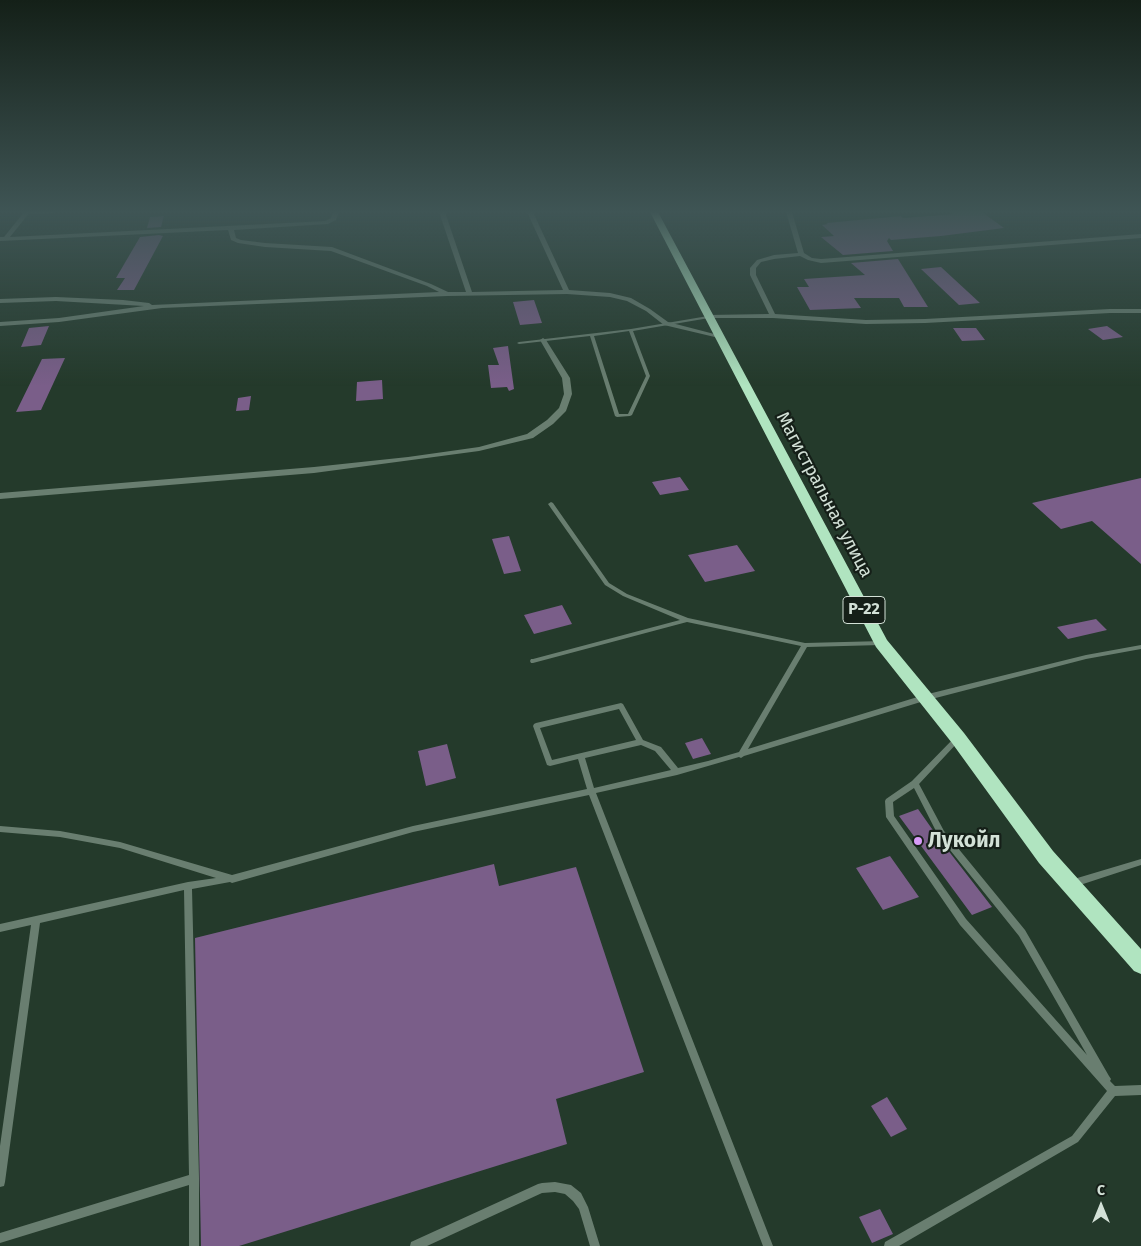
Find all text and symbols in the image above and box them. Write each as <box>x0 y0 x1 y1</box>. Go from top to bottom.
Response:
street label: Магистральная улица <box>771 409 877 581</box>
road number: Р-22 <box>843 596 885 624</box>
place label: Лукойл <box>928 828 1001 854</box>
marker: Лукойл <box>912 835 924 847</box>
north arrow <box>1076 1181 1126 1231</box>
text: С <box>1097 1182 1105 1199</box>

